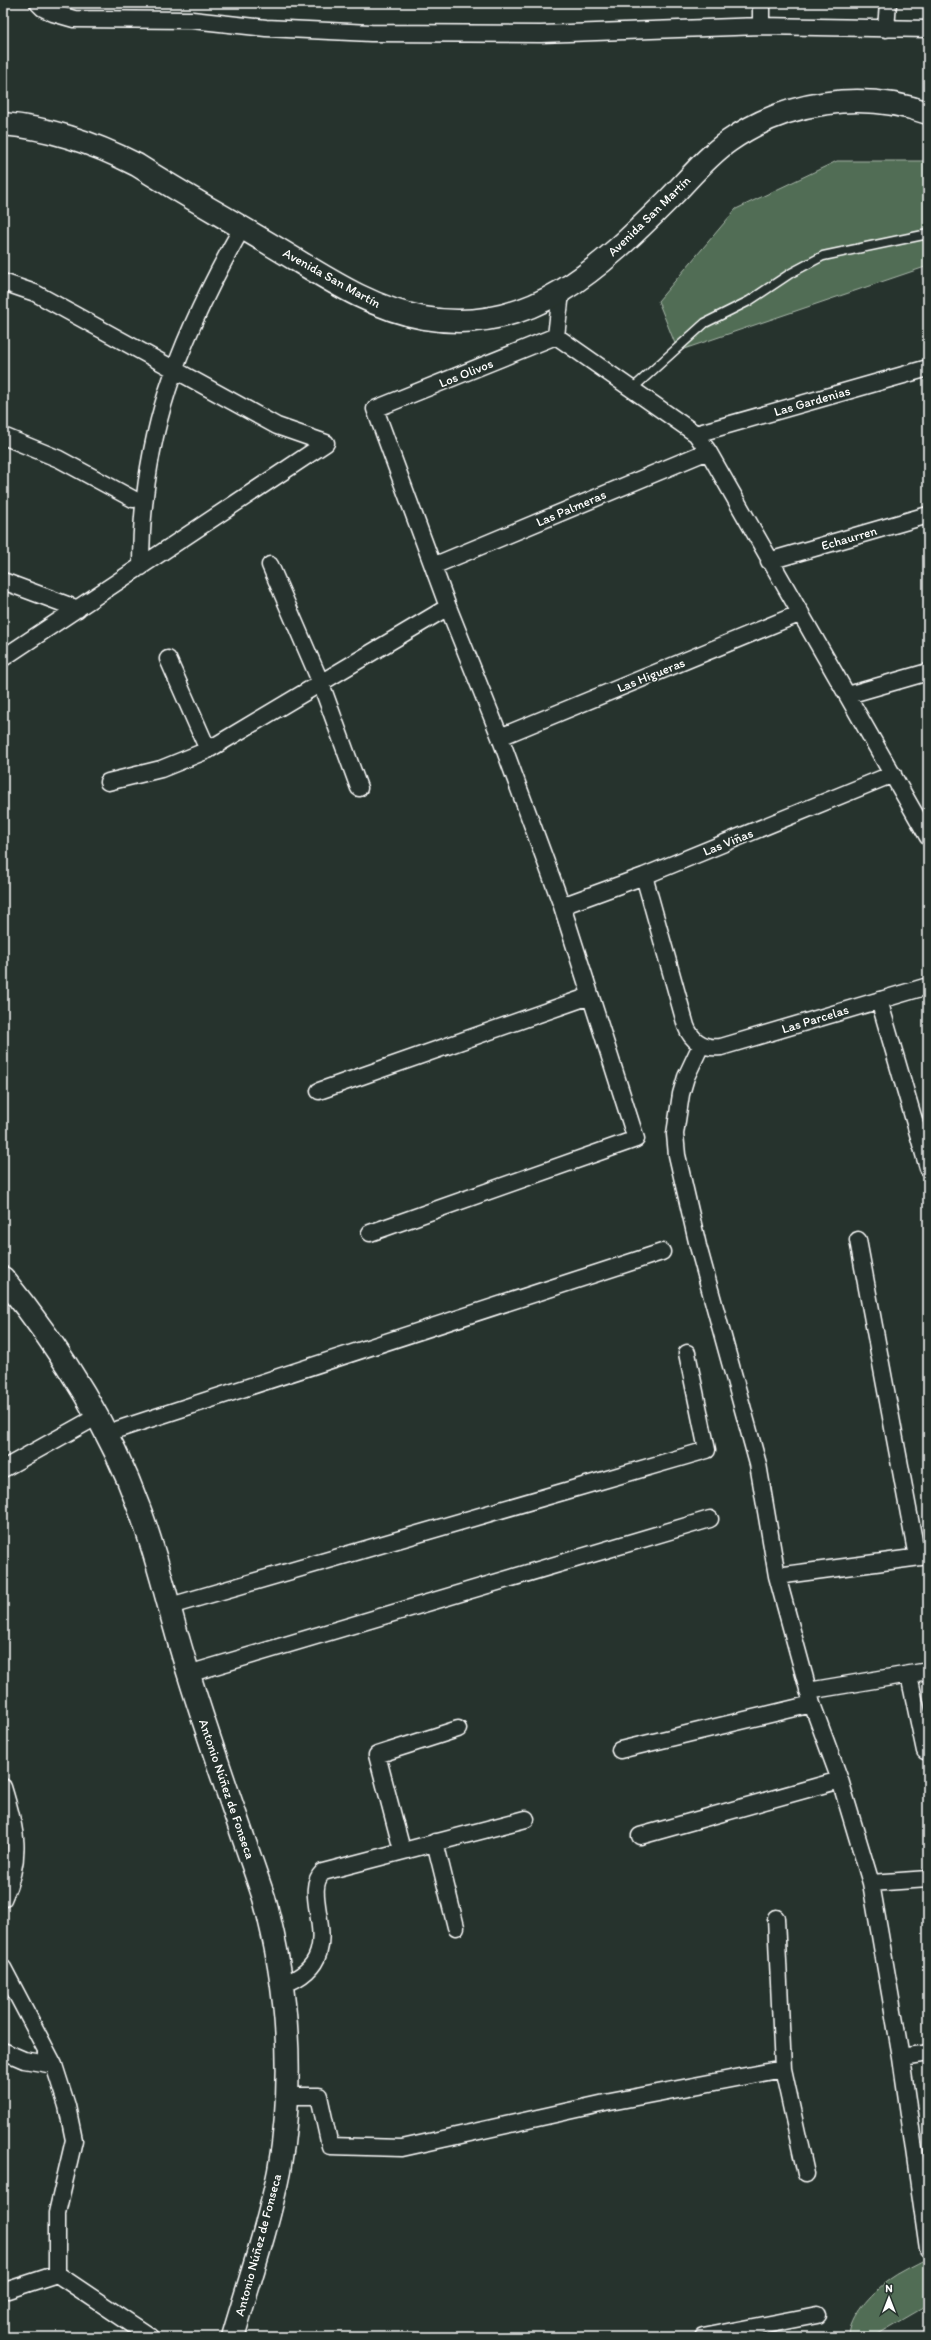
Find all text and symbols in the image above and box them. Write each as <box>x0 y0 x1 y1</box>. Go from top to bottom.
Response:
street label: Avenida San Martín <box>605 172 694 259</box>
street label: Avenida San Martín <box>281 245 384 311</box>
street label: Los Olivos <box>437 355 495 391</box>
street label: Las Gardenias <box>772 383 852 419</box>
street label: Las Palmeras <box>534 486 608 529</box>
street label: Echaurren <box>819 523 879 553</box>
street label: Las Higueras <box>615 655 687 695</box>
street label: Las Viñas <box>701 825 756 859</box>
street label: Las Parcelas <box>780 1002 851 1036</box>
street label: Antonio Núñez de Fonseca <box>196 1717 258 1861</box>
street label: Antonio Núñez de Fonseca <box>232 2172 284 2318</box>
north arrow <box>869 2278 909 2318</box>
text: N <box>885 2282 893 2295</box>

